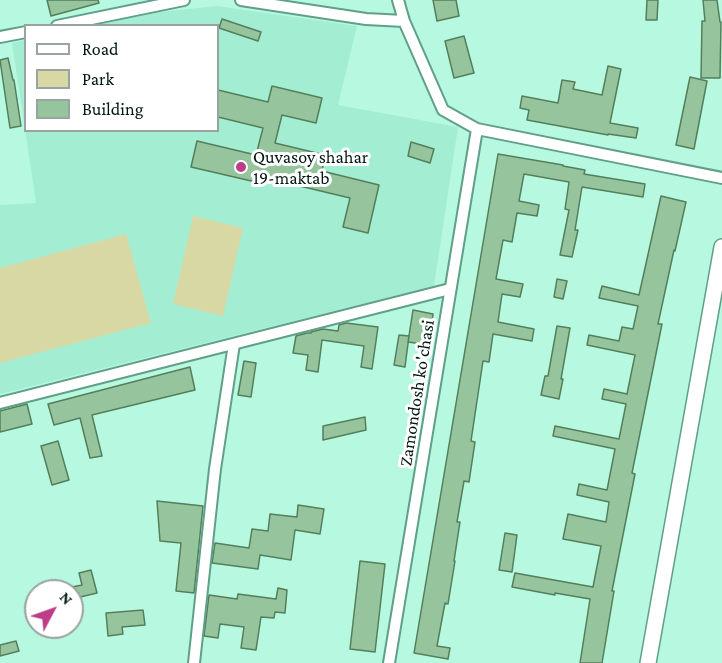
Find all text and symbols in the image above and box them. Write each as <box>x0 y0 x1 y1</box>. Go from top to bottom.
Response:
legend <box>24 24 219 132</box>
text: Road <box>82 39 119 59</box>
text: Park <box>82 69 114 89</box>
text: Building <box>82 99 143 119</box>
place label: Quvasoy shahar 19-maktab <box>253 146 368 188</box>
marker: Quvasoy shahar 19-maktab <box>234 160 248 174</box>
street label: Zamondosh ko'chasi <box>395 318 439 468</box>
north arrow <box>24 579 84 639</box>
text: N <box>56 588 76 608</box>

